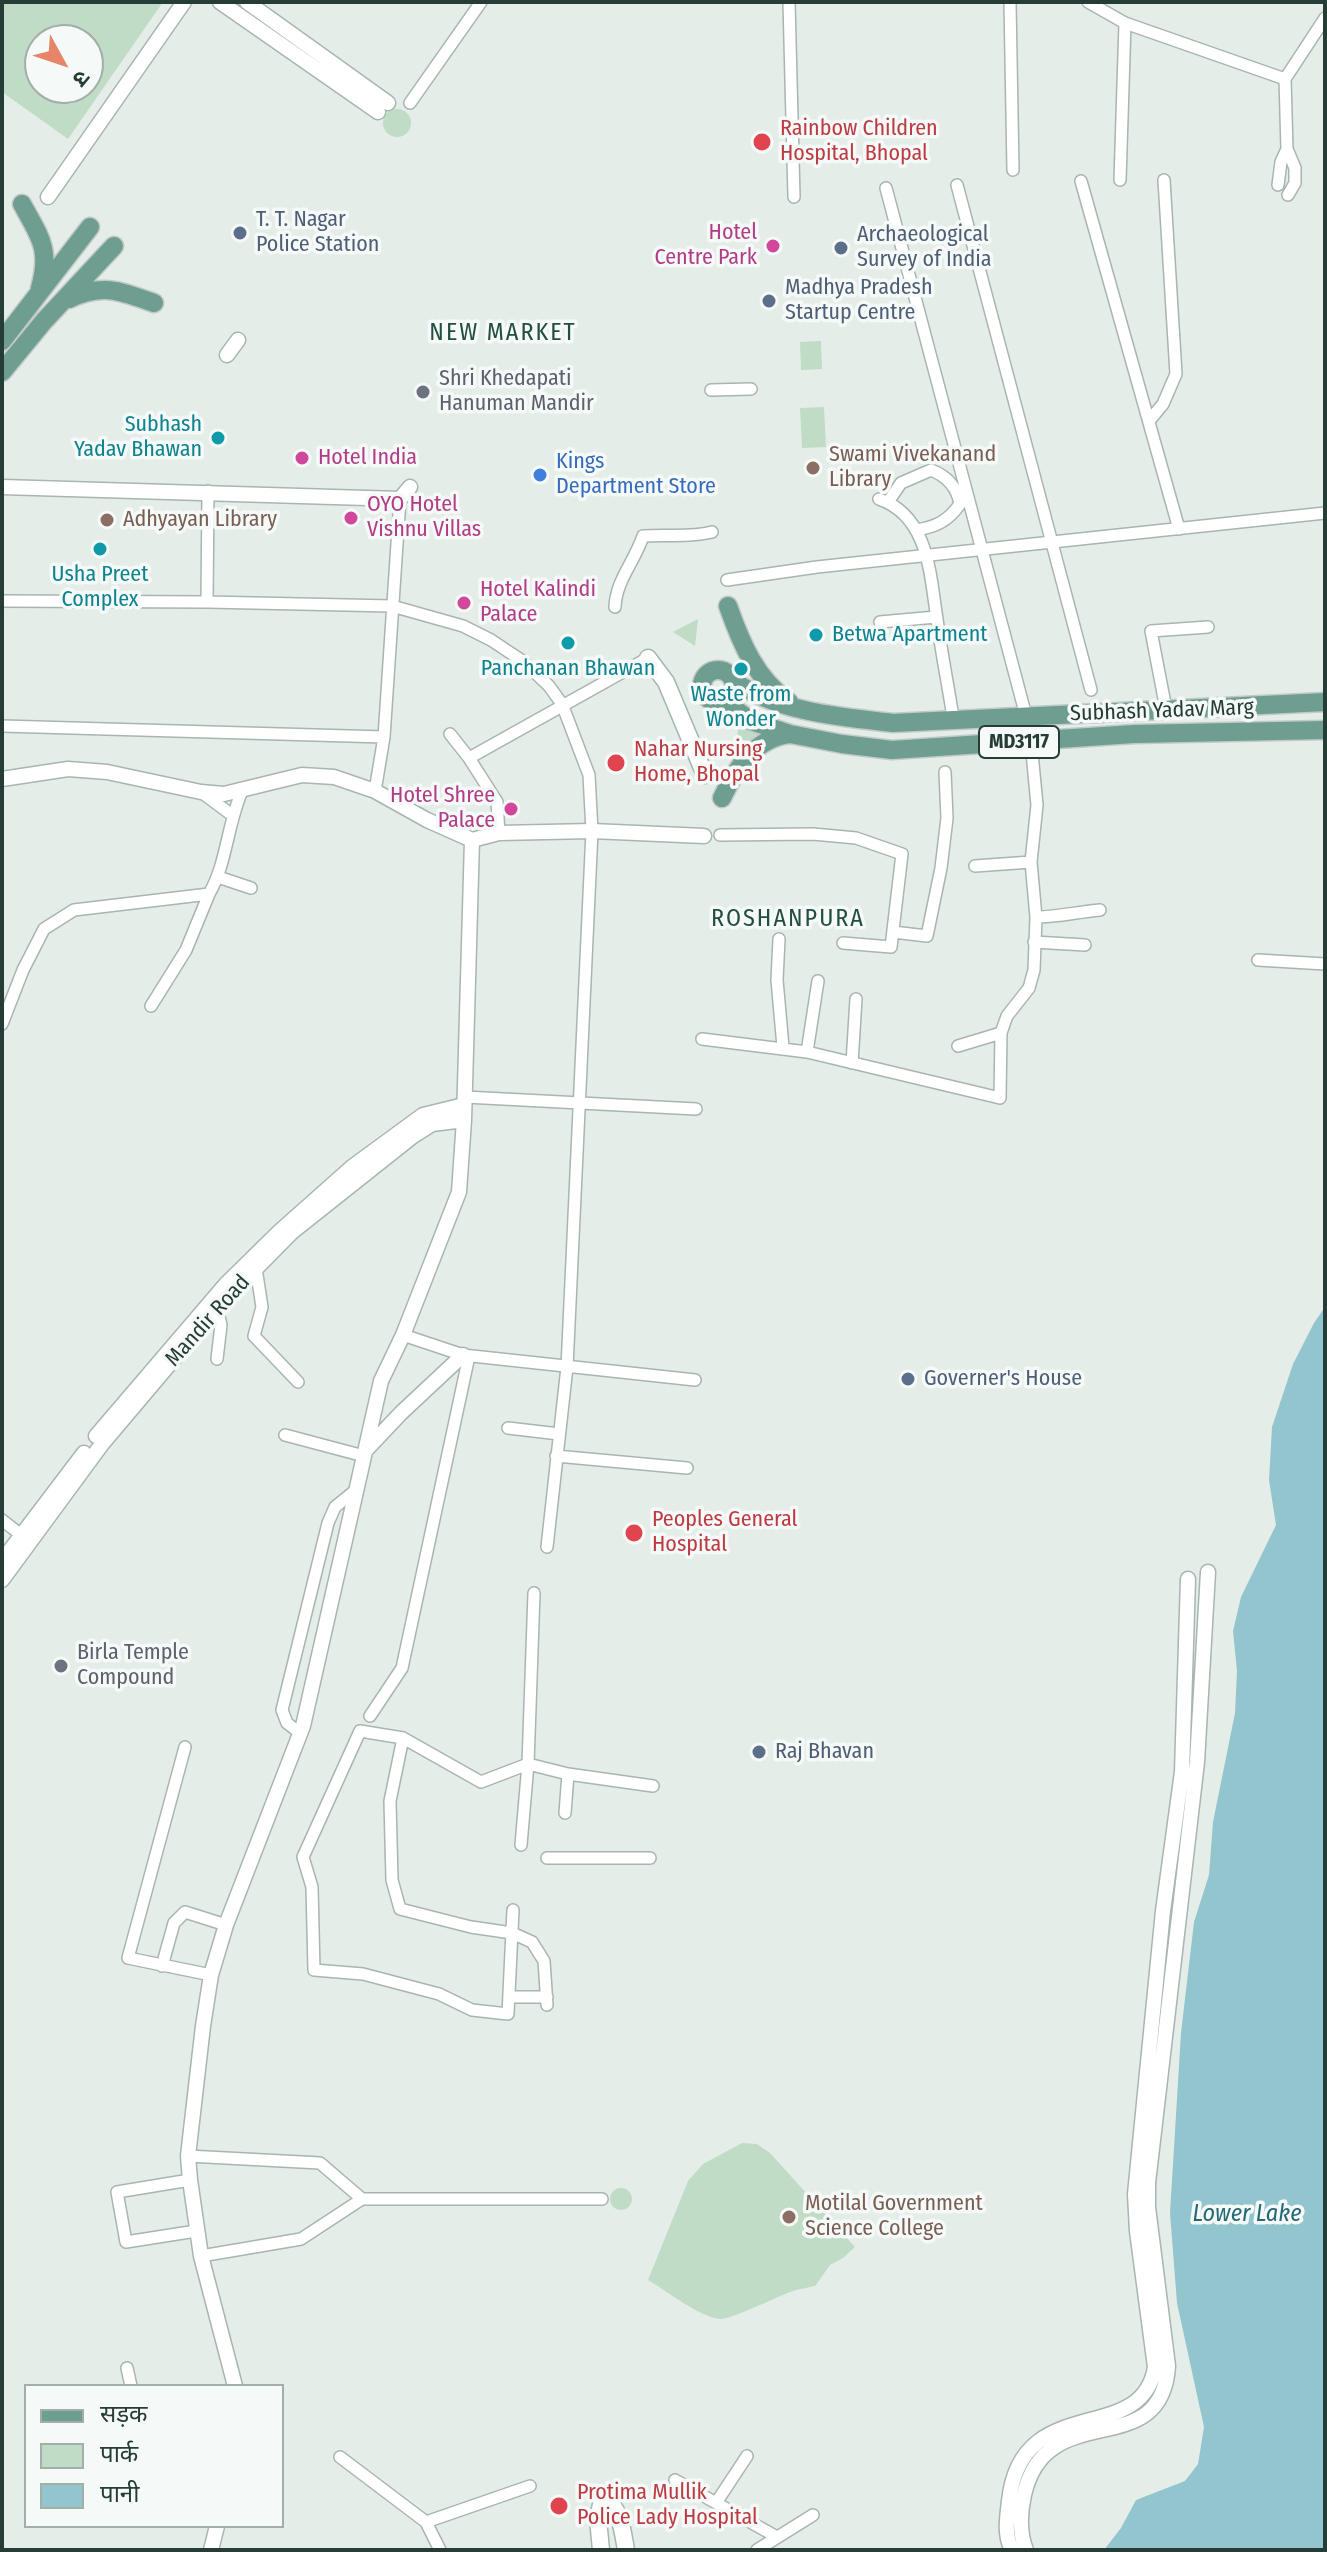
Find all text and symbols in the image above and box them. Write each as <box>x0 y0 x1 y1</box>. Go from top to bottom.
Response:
north arrow <box>24 24 104 104</box>
text: उ <box>67 65 96 92</box>
place label: Rainbow Children Hospital, Bhopal <box>780 116 938 168</box>
marker: Rainbow Children Hospital, Bhopal <box>751 131 773 153</box>
place label: T. T. Nagar Police Station <box>256 207 379 258</box>
place label: Hotel Centre Park <box>654 220 757 272</box>
place label: Archaeological Survey of India <box>857 222 992 274</box>
marker: T. T. Nagar Police Station <box>231 224 249 242</box>
marker: Hotel Centre Park <box>764 237 782 255</box>
marker: Archaeological Survey of India <box>832 239 850 257</box>
place label: Madhya Pradesh Startup Centre <box>785 275 933 326</box>
marker: Madhya Pradesh Startup Centre <box>760 292 778 310</box>
district label: NEW MARKET <box>429 319 577 347</box>
place label: Shri Khedapati Hanuman Mandir <box>439 366 594 418</box>
marker: Shri Khedapati Hanuman Mandir <box>414 383 432 401</box>
place label: Subhash Yadav Bhawan <box>74 412 202 464</box>
marker: Subhash Yadav Bhawan <box>209 429 227 447</box>
place label: Swami Vivekanand Library <box>829 442 996 494</box>
place label: Hotel India <box>318 445 417 471</box>
marker: Hotel India <box>293 449 311 467</box>
place label: Kings Department Store <box>556 449 716 500</box>
marker: Swami Vivekanand Library <box>804 459 822 477</box>
marker: Kings Department Store <box>531 466 549 484</box>
place label: OYO Hotel Vishnu Villas <box>367 492 481 544</box>
place label: Adhyayan Library <box>123 507 277 533</box>
marker: OYO Hotel Vishnu Villas <box>342 509 360 527</box>
marker: Adhyayan Library <box>98 511 116 529</box>
marker: Usha Preet Complex <box>91 540 109 558</box>
place label: Usha Preet Complex <box>52 562 148 614</box>
place label: Hotel Kalindi Palace <box>480 577 596 628</box>
marker: Hotel Kalindi Palace <box>455 594 473 612</box>
place label: Betwa Apartment <box>832 622 987 648</box>
marker: Betwa Apartment <box>807 626 825 644</box>
marker: Panchanan Bhawan <box>559 634 577 652</box>
place label: Panchanan Bhawan <box>481 656 655 682</box>
marker: Waste from Wonder <box>732 660 750 678</box>
place label: Waste from Wonder <box>690 682 792 734</box>
street label: Subhash Yadav Marg <box>1070 695 1254 727</box>
road number: MD3117 <box>979 726 1059 758</box>
place label: Nahar Nursing Home, Bhopal <box>634 737 762 788</box>
marker: Nahar Nursing Home, Bhopal <box>605 752 627 774</box>
place label: Hotel Shree Palace <box>390 783 495 834</box>
marker: Hotel Shree Palace <box>502 800 520 818</box>
district label: ROSHANPURA <box>711 905 865 933</box>
street label: Mandir Road <box>160 1270 256 1372</box>
place label: Governer's House <box>924 1366 1082 1392</box>
marker: Governer's House <box>899 1370 917 1388</box>
place label: Peoples General Hospital <box>652 1507 797 1558</box>
marker: Peoples General Hospital <box>623 1522 645 1544</box>
place label: Birla Temple Compound <box>77 1640 189 1692</box>
marker: Birla Temple Compound <box>52 1657 70 1675</box>
place label: Raj Bhavan <box>775 1739 874 1765</box>
marker: Raj Bhavan <box>750 1743 768 1761</box>
place label: Motilal Government Science College <box>805 2191 983 2242</box>
water label: Lower Lake <box>1192 2200 1302 2228</box>
marker: Motilal Government Science College <box>780 2208 798 2226</box>
legend <box>24 2384 284 2528</box>
text: सड़क <box>100 2400 148 2428</box>
text: पार्क <box>100 2440 138 2468</box>
text: पानी <box>100 2480 139 2508</box>
place label: Protima Mullik Police Lady Hospital <box>577 2480 758 2532</box>
marker: Protima Mullik Police Lady Hospital <box>548 2495 570 2517</box>

